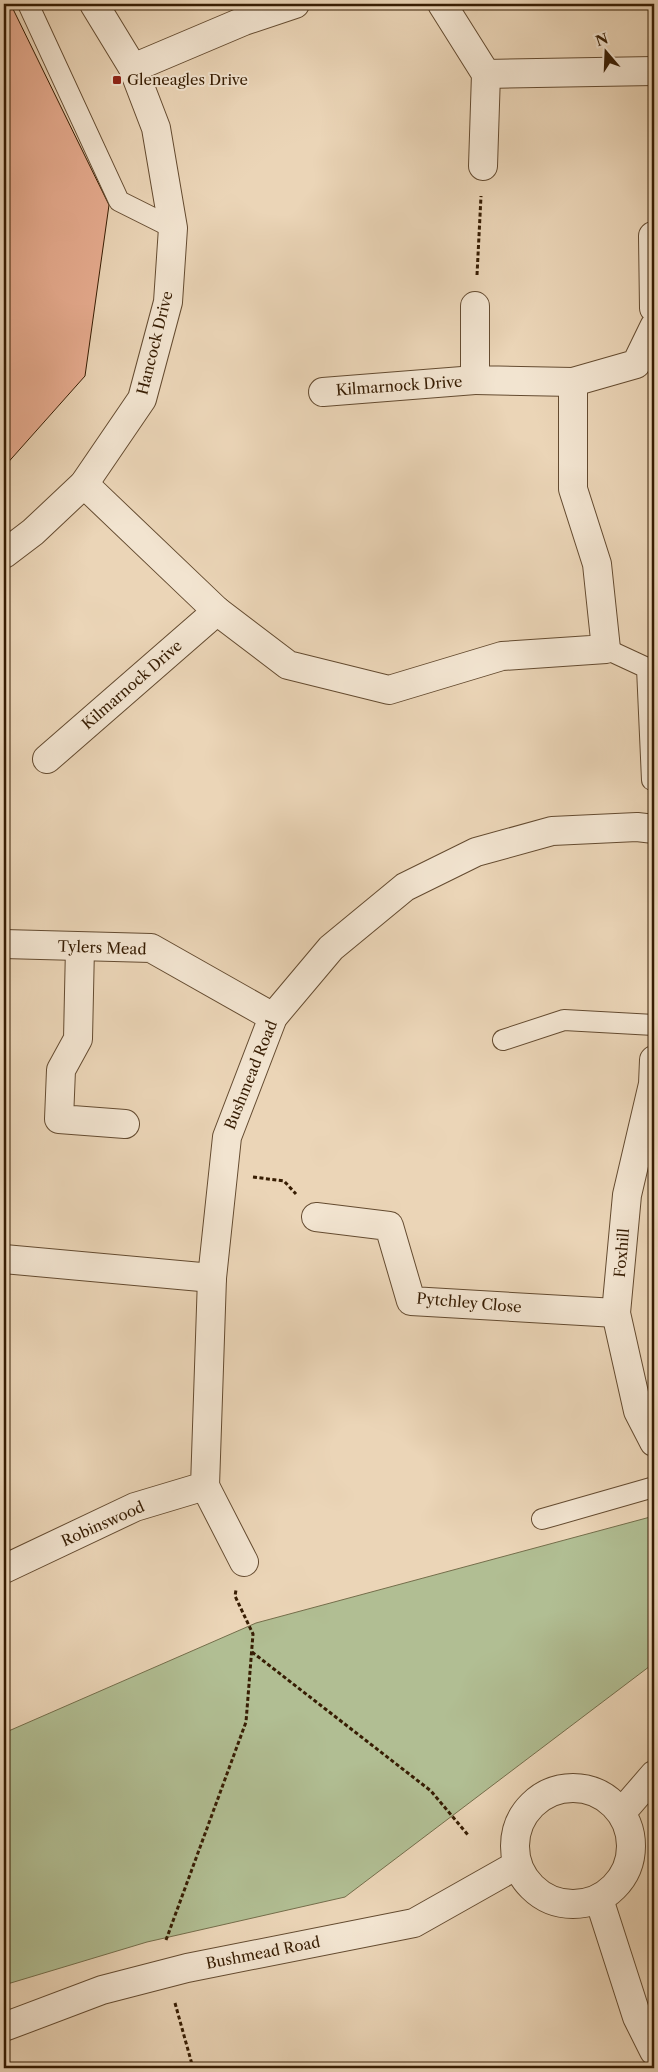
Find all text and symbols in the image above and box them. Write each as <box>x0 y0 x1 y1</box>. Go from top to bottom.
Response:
north arrow <box>580 28 630 78</box>
text: N <box>593 29 610 50</box>
place label: Gleneagles Drive <box>127 70 248 89</box>
marker: Gleneagles Drive <box>111 74 123 86</box>
street label: Hancock Drive <box>132 289 177 397</box>
street label: Kilmarnock Drive <box>335 372 463 399</box>
street label: Kilmarnock Drive <box>78 636 186 733</box>
street label: Tylers Mead <box>57 936 147 959</box>
street label: Bushmead Road <box>220 1017 281 1132</box>
street label: Foxhill <box>610 1227 633 1278</box>
street label: Pytchley Close <box>416 1288 522 1317</box>
street label: Robinswood <box>58 1497 147 1550</box>
street label: Bushmead Road <box>204 1932 322 1973</box>

